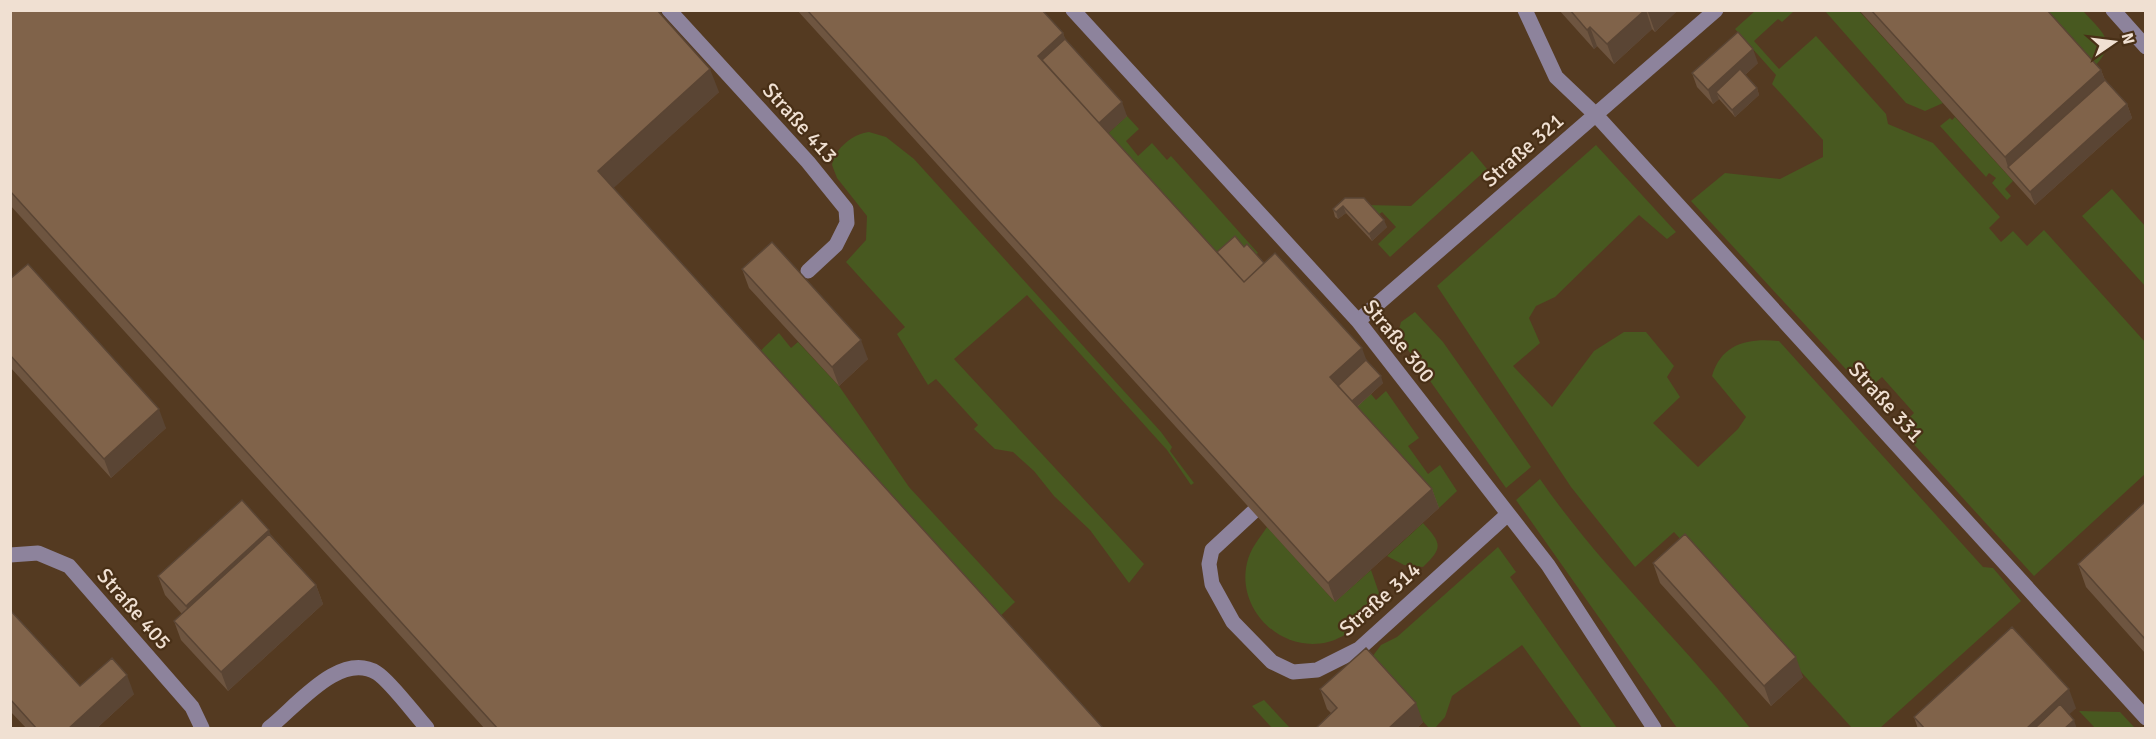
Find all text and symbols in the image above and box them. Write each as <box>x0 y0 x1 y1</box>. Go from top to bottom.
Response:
north arrow <box>2084 12 2144 72</box>
text: N <box>2117 31 2139 46</box>
street label: Straße 413 <box>757 77 843 169</box>
street label: Straße 321 <box>1477 108 1569 192</box>
street label: Straße 300 <box>1358 294 1440 388</box>
street label: Straße 331 <box>1843 356 1929 448</box>
street label: Straße 314 <box>1334 557 1426 641</box>
street label: Straße 405 <box>92 563 176 655</box>

